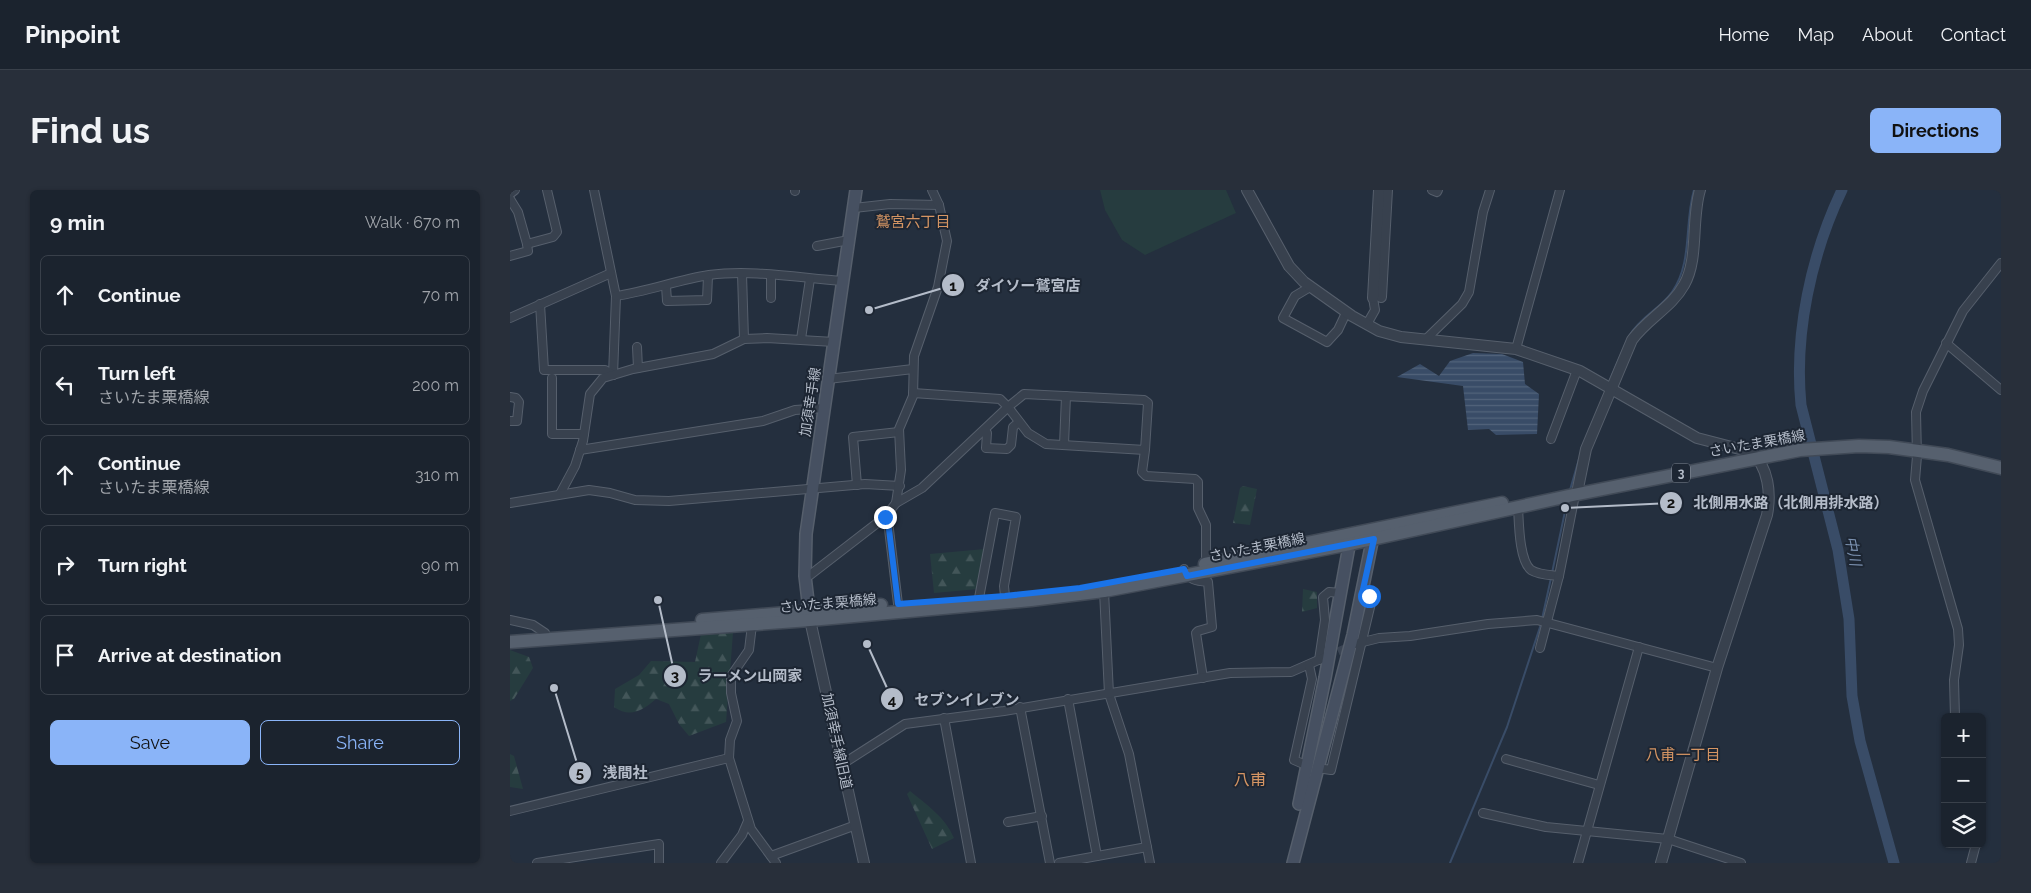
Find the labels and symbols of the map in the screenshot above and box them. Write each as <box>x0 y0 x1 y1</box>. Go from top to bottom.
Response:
district label: 鷲宮六丁目 <box>875 213 951 231</box>
callout: ダイソー鷲宮店 <box>941 270 1091 300</box>
text: 1 <box>949 277 957 295</box>
text: ダイソー鷲宮店 <box>975 277 1081 295</box>
street label: 加須幸手線 <box>797 366 823 438</box>
street label: さいたま栗橋線 <box>1708 427 1806 459</box>
road number: 3 <box>1672 464 1690 482</box>
callout: 北側用水路（北側用排水路） <box>1658 488 1898 518</box>
text: 2 <box>1667 494 1675 512</box>
text: 北側用水路（北側用排水路） <box>1693 494 1889 512</box>
route end <box>874 506 897 529</box>
street label: さいたま栗橋線 <box>1208 530 1306 564</box>
water label: 中川 <box>1841 535 1865 569</box>
route start <box>1358 585 1381 608</box>
street label: さいたま栗橋線 <box>779 591 877 615</box>
callout: ラーメン山岡家 <box>662 661 812 691</box>
text: 3 <box>671 667 679 685</box>
text: ラーメン山岡家 <box>698 667 802 685</box>
callout: セブンイレブン <box>880 684 1030 714</box>
street label: 加須幸手線旧道 <box>819 691 855 791</box>
text: 4 <box>888 691 897 709</box>
text: セブンイレブン <box>914 691 1020 709</box>
district label: 八甫一丁目 <box>1645 746 1721 764</box>
callout: 浅間社 <box>568 758 658 788</box>
text: 5 <box>576 764 584 782</box>
text: 浅間社 <box>602 764 648 782</box>
district label: 八甫 <box>1234 770 1266 789</box>

